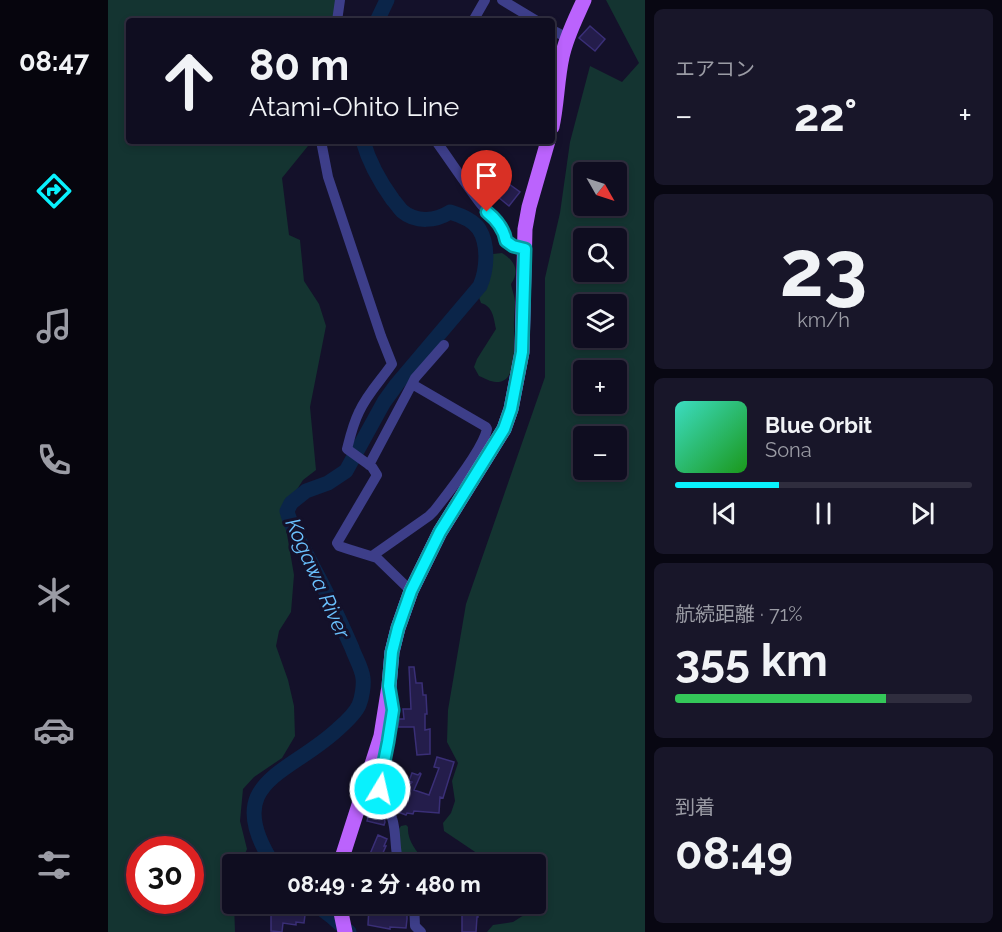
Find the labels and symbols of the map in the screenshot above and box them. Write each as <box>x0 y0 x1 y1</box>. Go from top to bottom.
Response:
pin <box>461 150 512 212</box>
north arrow <box>573 162 627 216</box>
water label: Kogawa River <box>280 514 356 643</box>
position arrow <box>348 757 412 821</box>
speed limit sign: 30 <box>126 836 204 914</box>

